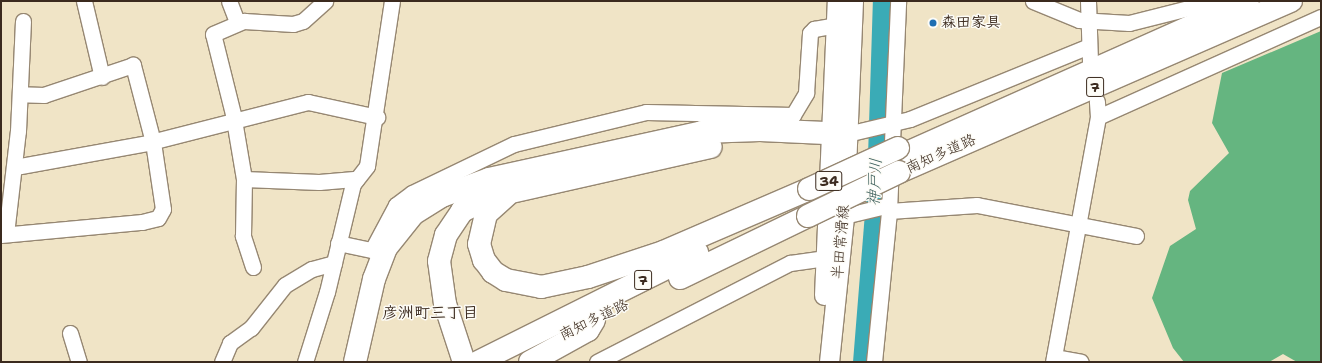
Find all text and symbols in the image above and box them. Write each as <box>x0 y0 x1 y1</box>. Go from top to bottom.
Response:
place label: 森田家具 <box>941 14 1001 32</box>
marker: 森田家具 <box>928 18 938 28</box>
road number: 7 <box>1086 75 1104 99</box>
street label: 南知多道路 <box>903 131 979 177</box>
water label: 神戸川 <box>864 158 886 206</box>
road number: 34 <box>815 169 843 193</box>
street label: 半田常滑線 <box>829 204 853 280</box>
road number: 7 <box>634 268 652 292</box>
street label: 南知多道路 <box>556 295 632 345</box>
district label: 彦洲町三丁目 <box>382 303 478 323</box>

